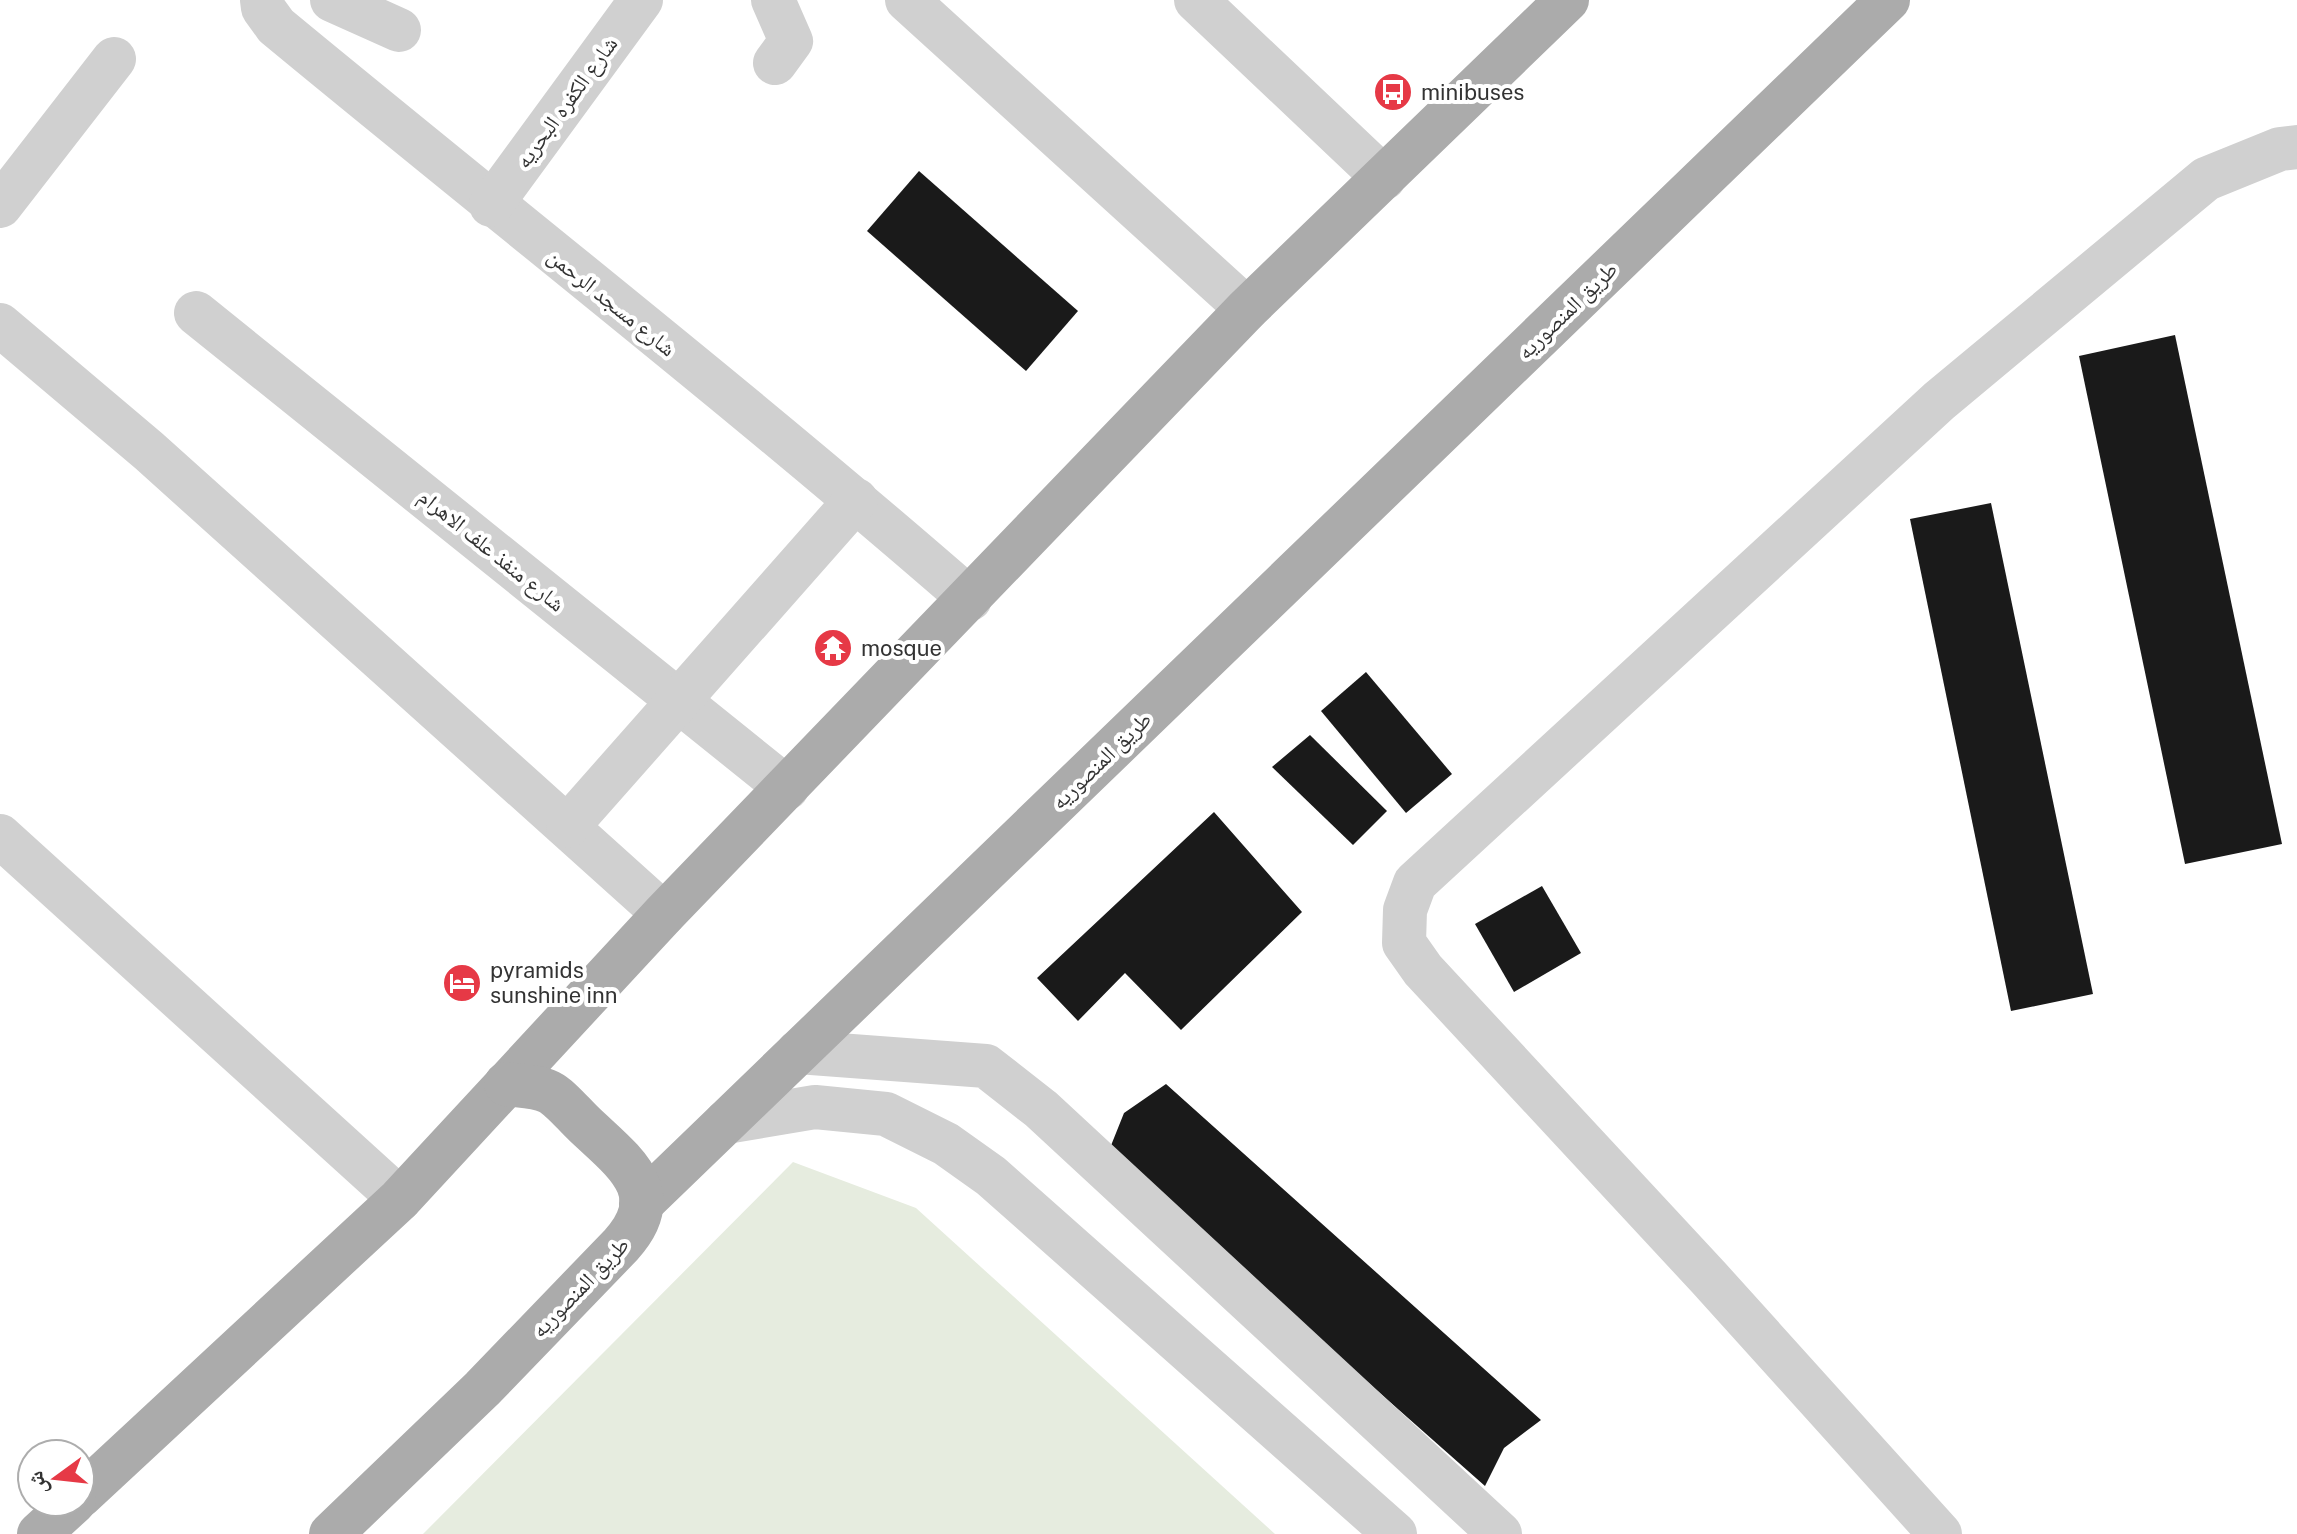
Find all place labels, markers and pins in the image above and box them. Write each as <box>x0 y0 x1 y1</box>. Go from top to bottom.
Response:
bus stop icon: minibuses <box>1372 71 1414 113</box>
place label: minibuses <box>1421 79 1524 105</box>
temple icon: mosque <box>812 627 854 669</box>
place label: mosque <box>861 635 942 661</box>
place label: pyramids sunshine inn <box>490 957 617 1008</box>
hotel icon: pyramids sunshine inn <box>441 962 483 1004</box>

